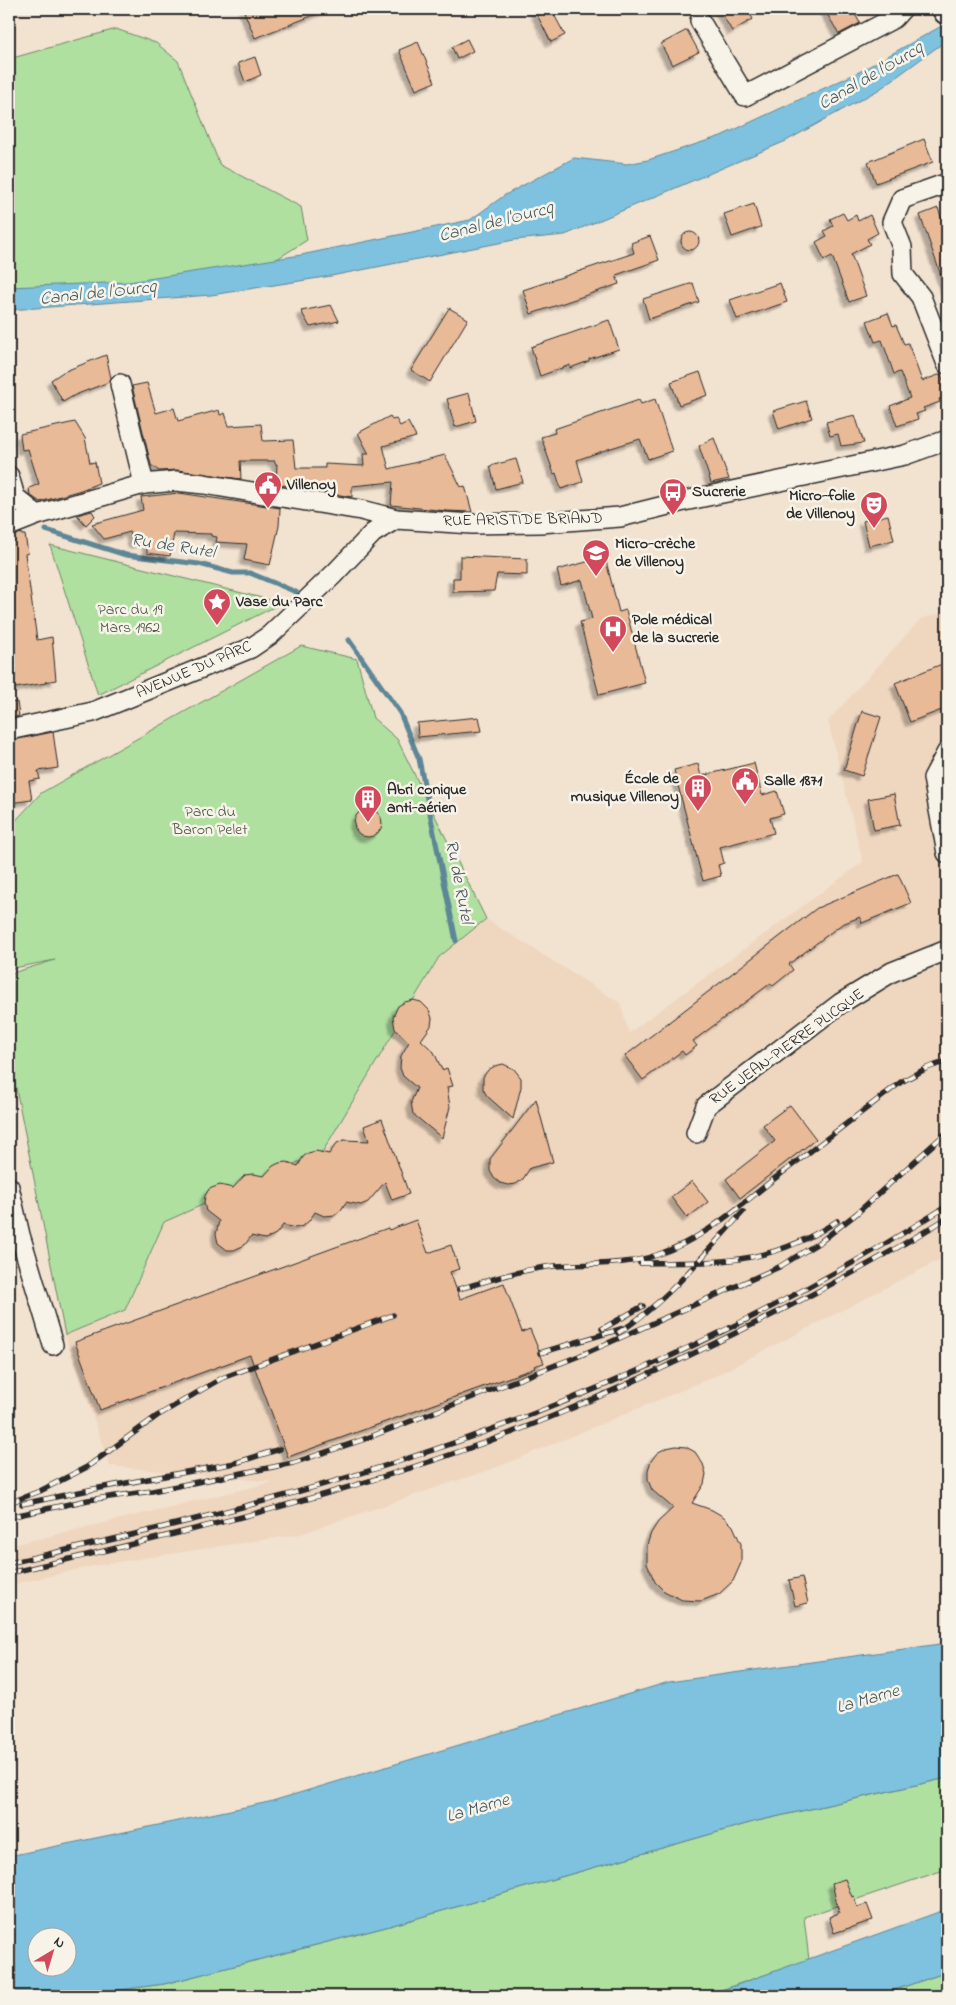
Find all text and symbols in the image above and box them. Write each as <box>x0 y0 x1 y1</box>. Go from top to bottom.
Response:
water label: Canal de l'Ourcq <box>814 35 930 117</box>
water label: Canal de l'Ourcq <box>436 196 558 250</box>
water label: Canal de l'Ourcq <box>39 275 160 313</box>
public building icon: Villenoy <box>253 470 283 509</box>
place label: Villenoy <box>286 473 336 498</box>
bus stop icon: Sucrerie <box>658 477 688 516</box>
place label: Sucrerie <box>692 480 746 504</box>
place label: Micro-folie de Villenoy <box>786 484 856 527</box>
theatre icon: Micro-folie de Villenoy <box>859 490 889 529</box>
street label: RUE ARISTIDE BRIAND <box>443 507 603 533</box>
water label: Ru de Rutel <box>129 528 219 567</box>
place label: Micro-crèche de Villenoy <box>615 532 696 575</box>
school or university icon: Micro-crèche de Villenoy <box>581 538 611 577</box>
place icon: Vase du Parc <box>202 587 232 626</box>
place label: Vase du Parc <box>235 590 323 614</box>
park label: Parc du 19 Mars 1962 <box>97 598 163 640</box>
place label: Pole médical de la sucrerie <box>632 608 720 650</box>
hospital icon: Pole médical de la sucrerie <box>598 614 628 653</box>
street label: AVENUE DU PARC <box>132 635 256 705</box>
public building icon: Salle 1871 <box>730 766 760 805</box>
place label: École de musique Villenoy <box>571 767 680 810</box>
place label: Salle 1871 <box>764 769 823 793</box>
building icon: École de musique Villenoy <box>683 773 713 812</box>
place label: Abri conique anti-aérien <box>387 778 467 820</box>
building icon: Abri conique anti-aérien <box>353 784 383 823</box>
park label: Parc du Baron Pelet <box>171 800 248 842</box>
water label: Ru de Rutel <box>437 838 479 928</box>
street label: RUE JEAN-PIERRE PLICQUE <box>705 983 869 1111</box>
water label: La Marne <box>834 1678 903 1721</box>
water label: La Marne <box>444 1787 513 1830</box>
north arrow <box>28 1928 78 1978</box>
text: N <box>49 1932 69 1954</box>

